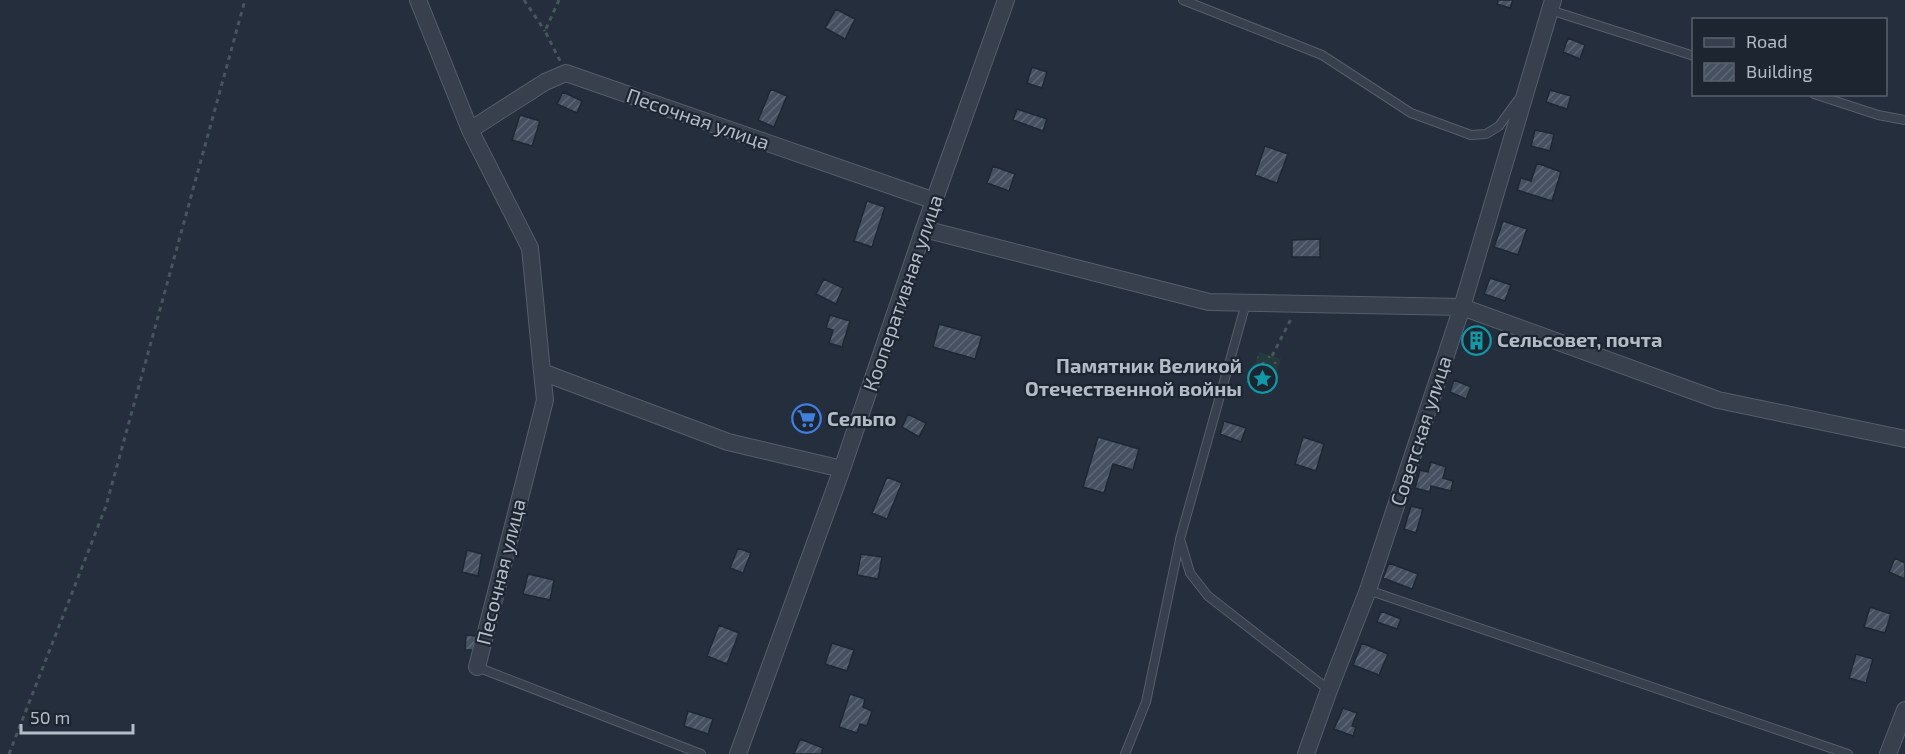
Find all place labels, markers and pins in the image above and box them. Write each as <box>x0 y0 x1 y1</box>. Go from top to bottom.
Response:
building icon: Сельсовет, почта <box>1460 324 1492 356</box>
place label: Сельсовет, почта <box>1497 327 1663 351</box>
place label: Памятник Великой Отечественной войны <box>1025 353 1242 400</box>
place icon: Памятник Великой Отечественной войны <box>1247 362 1279 394</box>
supermarket icon: Сельпо <box>790 403 822 435</box>
place label: Сельпо <box>827 406 896 430</box>

